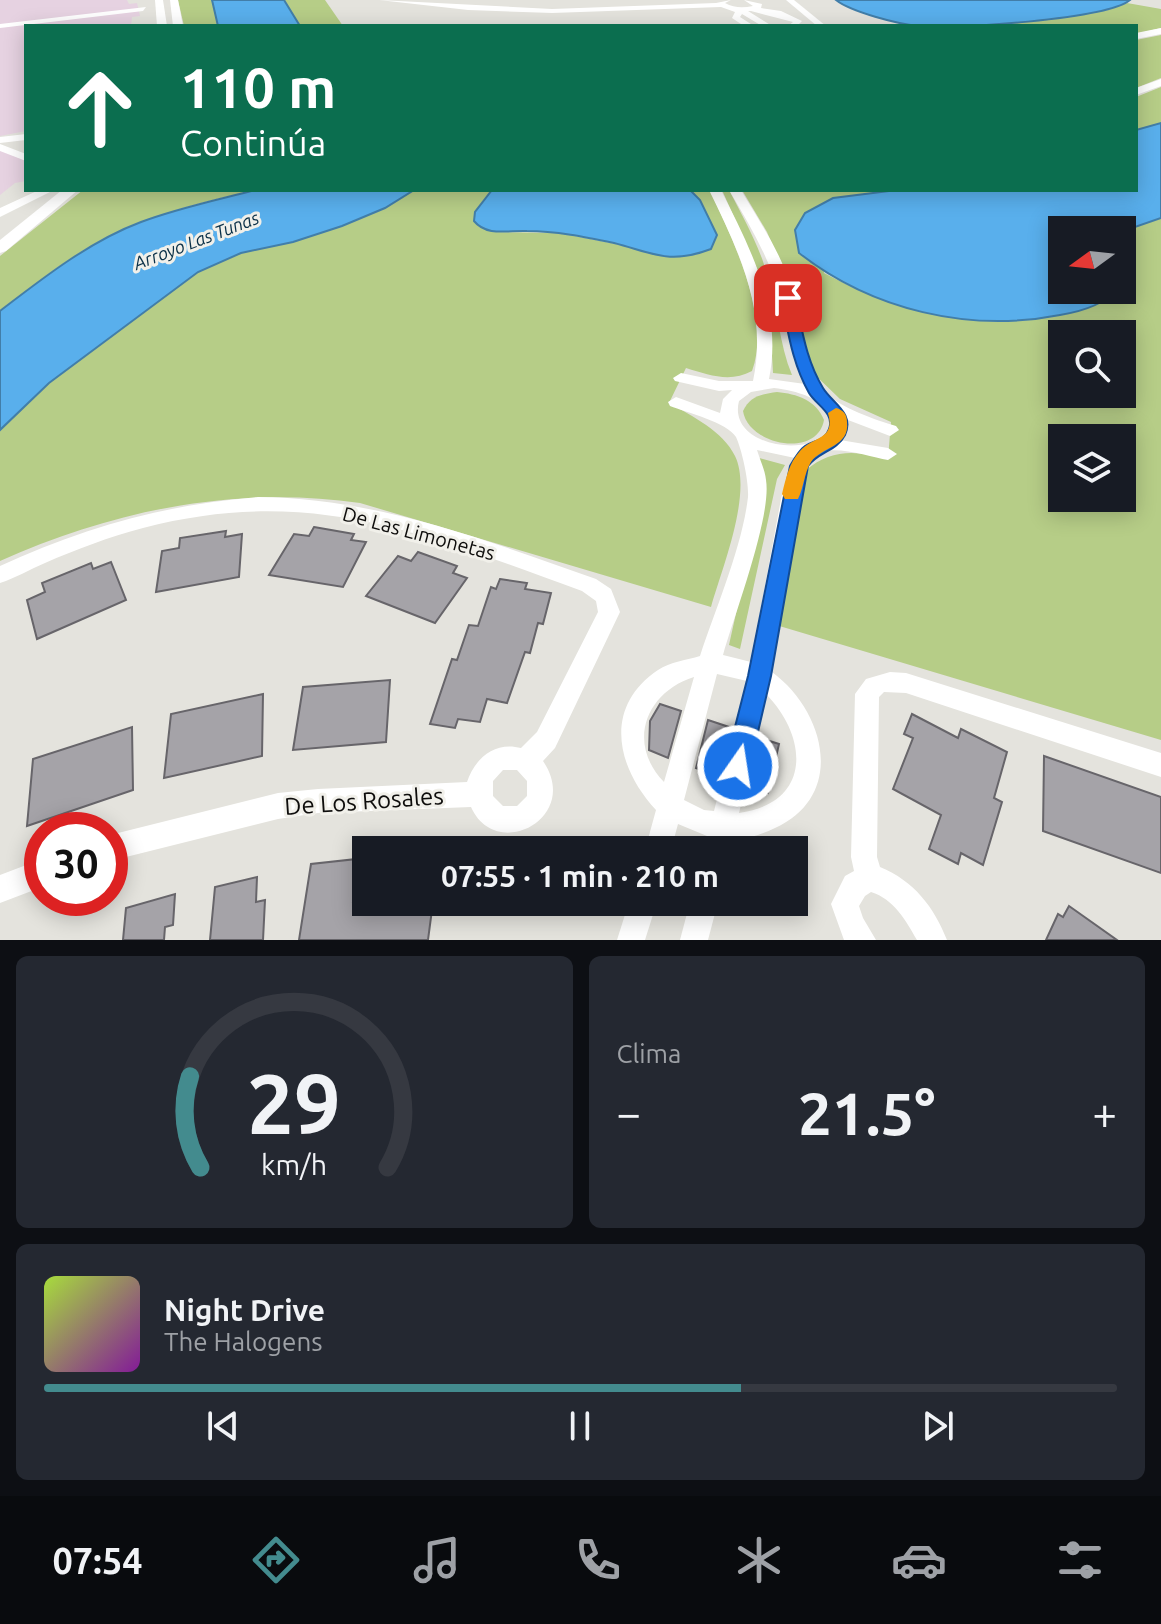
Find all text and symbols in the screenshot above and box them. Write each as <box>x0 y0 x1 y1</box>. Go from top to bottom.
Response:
icon: ahead <box>48 56 152 160</box>
text: 110 m <box>180 56 336 119</box>
text: Continúa <box>180 122 326 163</box>
water label: Arroyo Las Tunas <box>130 207 262 273</box>
north arrow <box>1048 216 1136 304</box>
map controls <box>1048 216 1136 512</box>
pin <box>754 264 822 332</box>
icon: arrive <box>766 276 810 320</box>
button: search <box>1048 320 1136 408</box>
button: layers <box>1048 424 1136 512</box>
street label: De Las Limonetas <box>340 502 498 564</box>
position arrow <box>696 724 780 808</box>
street label: De Los Rosales <box>283 782 445 820</box>
speed limit sign: 30 <box>24 812 128 916</box>
text: 07:55 · 1 min · 210 m <box>441 859 719 893</box>
text: Clima <box>617 1039 681 1068</box>
text: 29 <box>247 1056 341 1150</box>
text: 21.5° <box>798 1079 935 1146</box>
text: − <box>617 1088 641 1137</box>
text: + <box>1092 1088 1117 1137</box>
text: km/h <box>261 1148 327 1180</box>
text: Night Drive <box>164 1293 325 1327</box>
text: The Halogens <box>164 1327 323 1356</box>
icon: previous <box>201 1404 245 1448</box>
icon: pause <box>558 1404 602 1448</box>
icon: next <box>916 1404 960 1448</box>
icon: directions <box>248 1532 304 1588</box>
icon: music <box>409 1532 465 1588</box>
icon: phone <box>570 1532 626 1588</box>
icon: climate <box>731 1532 787 1588</box>
icon: car <box>891 1532 947 1588</box>
icon: filters <box>1052 1532 1108 1588</box>
text: 07:54 <box>52 1540 143 1581</box>

